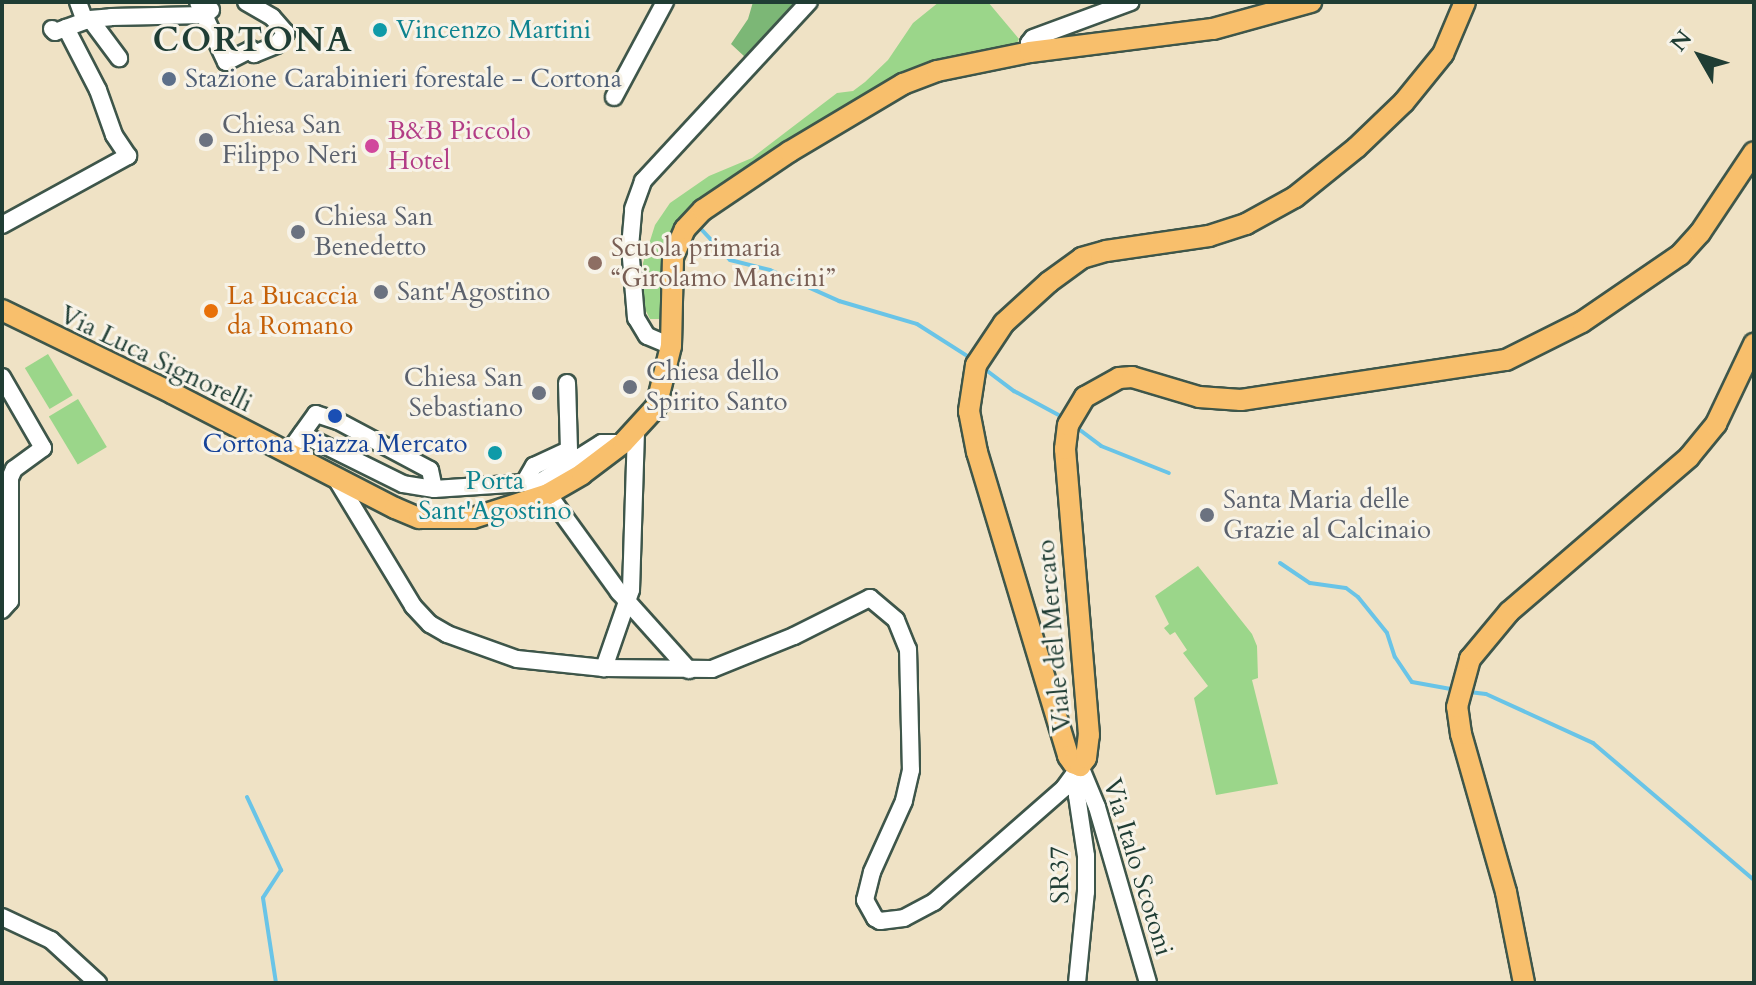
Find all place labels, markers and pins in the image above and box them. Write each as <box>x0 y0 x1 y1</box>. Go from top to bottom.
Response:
place label: Vincenzo Martini <box>396 14 591 46</box>
marker: Vincenzo Martini <box>371 21 389 39</box>
place label: Stazione Carabinieri forestale - Cortona <box>185 63 622 95</box>
marker: Stazione Carabinieri forestale - Cortona <box>160 70 178 88</box>
place label: Chiesa San Filippo Neri <box>222 109 358 170</box>
place label: B&B Piccolo Hotel <box>388 115 531 176</box>
marker: Chiesa San Filippo Neri <box>197 131 215 149</box>
marker: B&B Piccolo Hotel <box>363 137 381 155</box>
place label: Chiesa San Benedetto <box>314 201 433 262</box>
marker: Chiesa San Benedetto <box>289 223 307 241</box>
place label: Scuola primaria “Girolamo Mancini” <box>611 232 835 294</box>
marker: Scuola primaria “Girolamo Mancini” <box>586 254 604 272</box>
place label: Sant'Agostino <box>397 276 550 308</box>
place label: La Bucaccia da Romano <box>227 280 358 342</box>
marker: Sant'Agostino <box>372 283 390 301</box>
marker: La Bucaccia da Romano <box>202 302 220 320</box>
place label: Chiesa dello Spirito Santo <box>646 356 788 418</box>
place label: Chiesa San Sebastiano <box>404 362 523 424</box>
marker: Chiesa dello Spirito Santo <box>621 378 639 396</box>
marker: Chiesa San Sebastiano <box>530 384 548 402</box>
marker: Cortona Piazza Mercato <box>326 407 344 425</box>
place label: Cortona Piazza Mercato <box>202 428 468 460</box>
marker: Porta Sant'Agostino <box>486 444 504 462</box>
place label: Porta Sant'Agostino <box>418 465 572 526</box>
place label: Santa Maria delle Grazie al Calcinaio <box>1223 484 1431 546</box>
marker: Santa Maria delle Grazie al Calcinaio <box>1198 506 1216 524</box>

